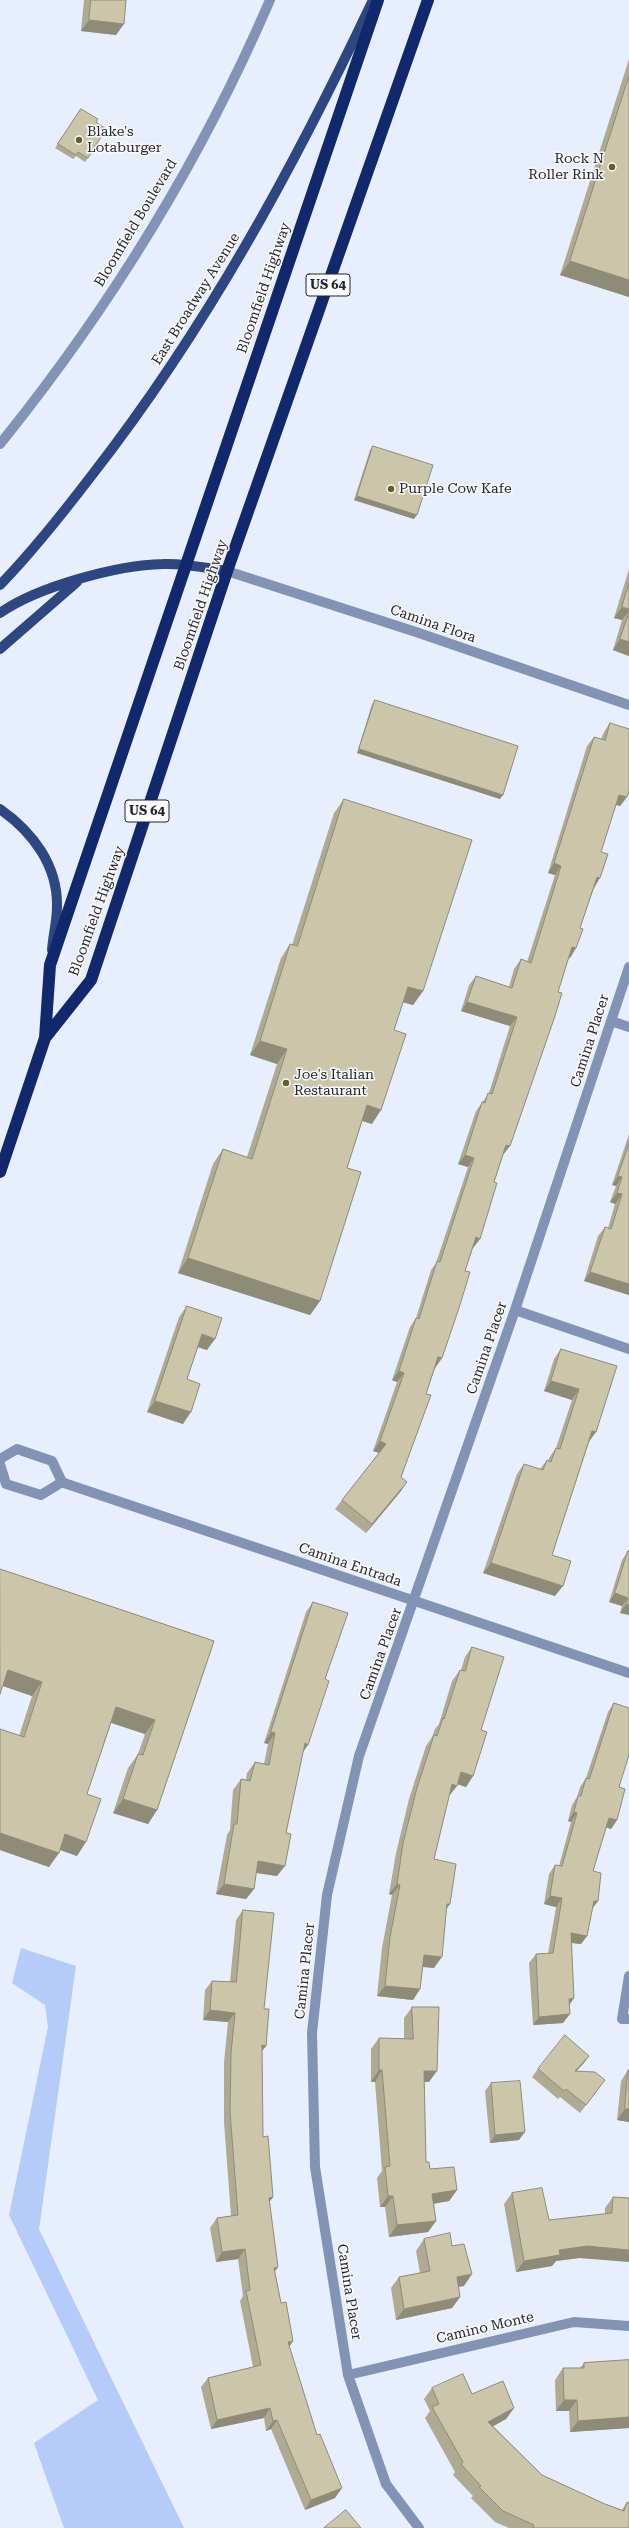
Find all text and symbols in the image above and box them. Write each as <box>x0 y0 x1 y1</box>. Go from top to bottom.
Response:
place label: Blake's Lotaburger <box>87 124 161 156</box>
marker: Blake's Lotaburger <box>74 135 84 145</box>
place label: Rock N Roller Rink <box>528 151 604 184</box>
street label: Bloomfield Boulevard <box>91 156 181 290</box>
marker: Rock N Roller Rink <box>607 162 617 172</box>
street label: Bloomfield Highway <box>234 220 294 356</box>
street label: East Broadway Avenue <box>148 230 244 368</box>
road number: US 64 <box>306 274 350 296</box>
place label: Purple Cow Kafe <box>399 481 512 497</box>
marker: Purple Cow Kafe <box>386 484 396 494</box>
street label: Bloomfield Highway <box>171 537 231 673</box>
street label: Camina Flora <box>388 601 478 647</box>
road number: US 64 <box>125 800 169 822</box>
street label: Bloomfield Highway <box>66 844 128 978</box>
street label: Camina Placer <box>567 992 613 1090</box>
place label: Joe's Italian Restaurant <box>294 1067 374 1100</box>
marker: Joe's Italian Restaurant <box>281 1078 291 1088</box>
street label: Camina Placer <box>463 1299 511 1397</box>
street label: Camina Entrada <box>296 1539 404 1591</box>
street label: Camina Placer <box>357 1606 405 1702</box>
street label: Camina Placer <box>292 1922 318 2020</box>
street label: Camina Placer <box>333 2243 365 2341</box>
street label: Camino Monte <box>435 2309 535 2347</box>

